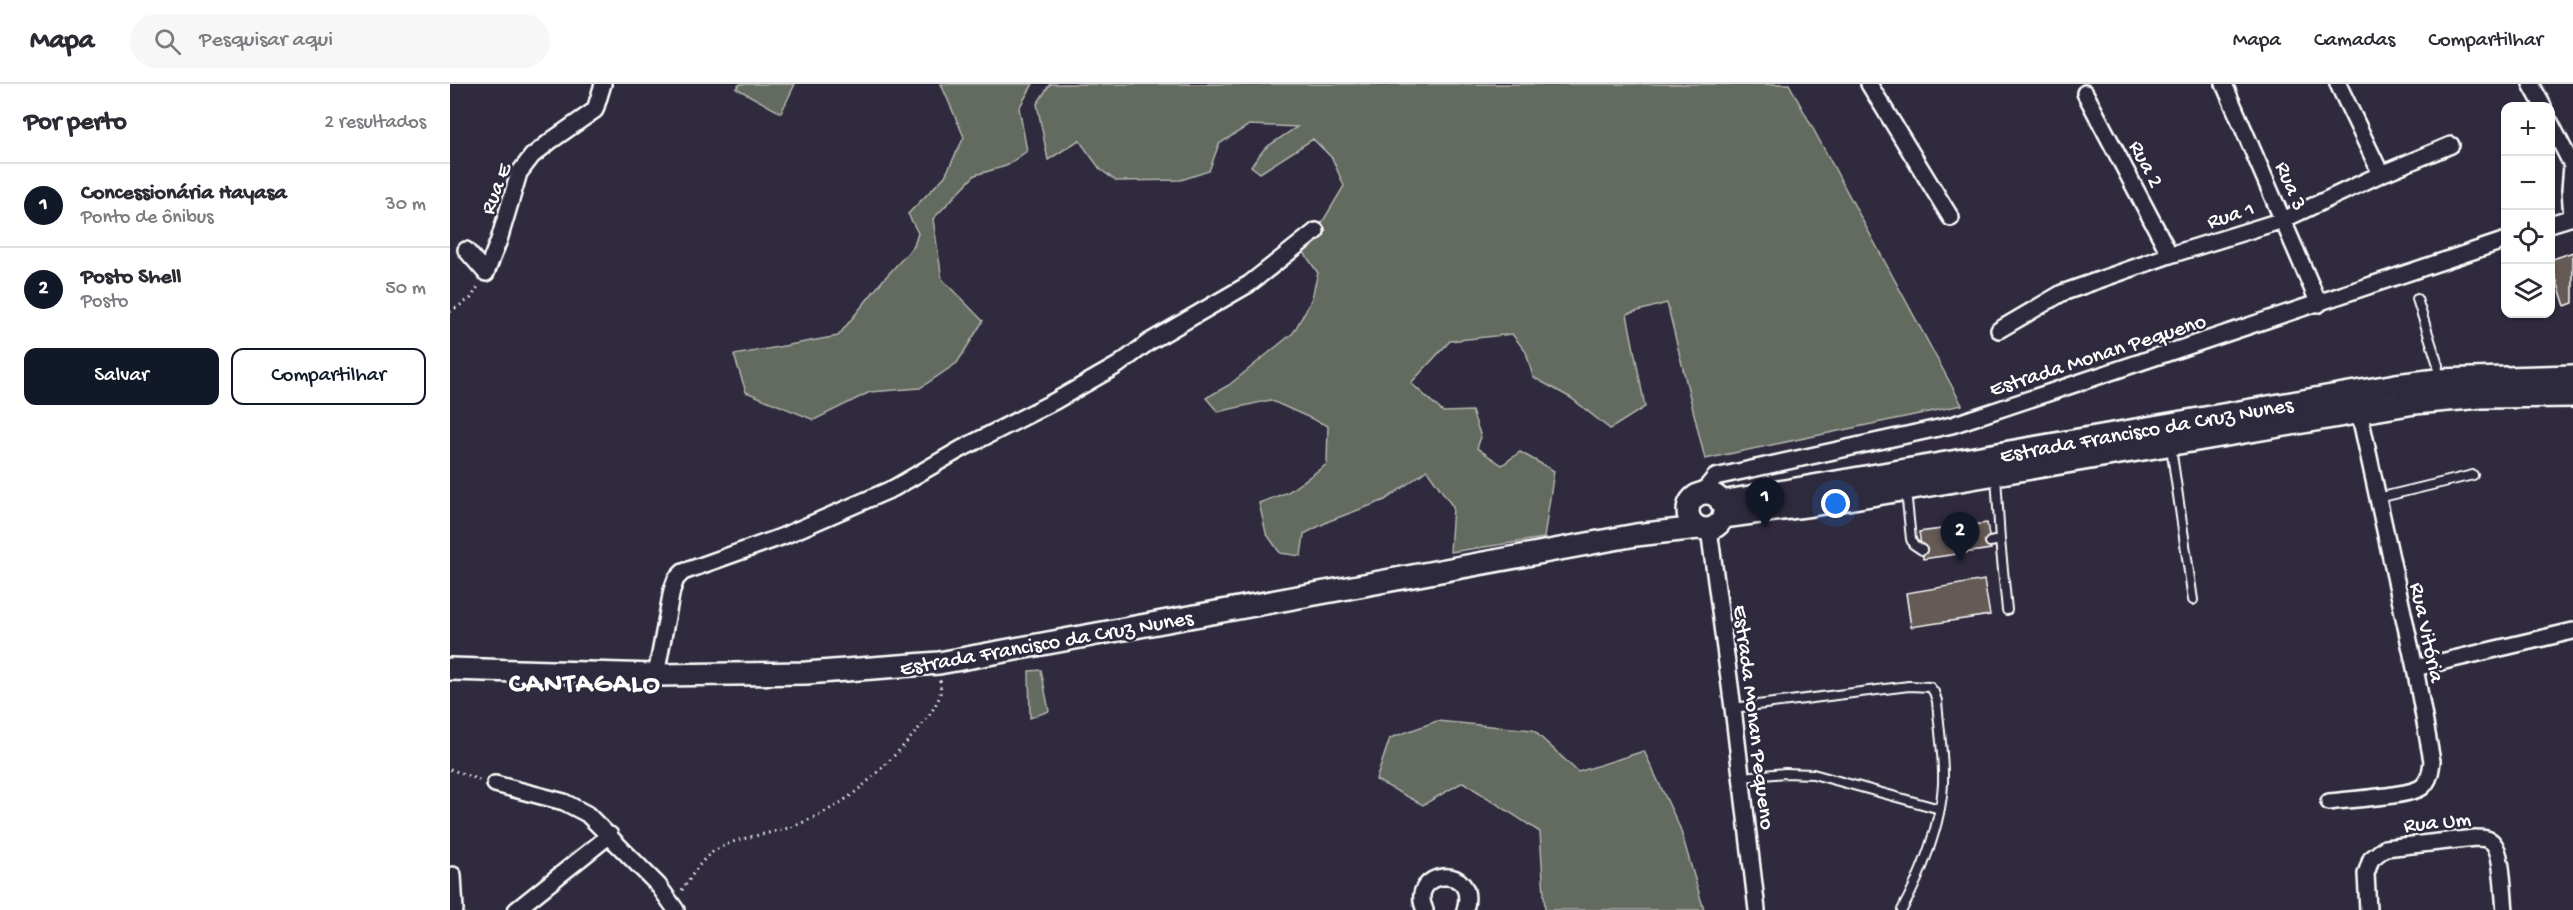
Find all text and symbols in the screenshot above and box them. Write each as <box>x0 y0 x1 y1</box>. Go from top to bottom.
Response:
search box <box>130 14 550 68</box>
text: Mapa <box>30 25 94 58</box>
icon: search <box>151 25 184 58</box>
text: Pesquisar aqui <box>199 28 333 54</box>
text: Mapa <box>2233 29 2281 54</box>
text: Camadas <box>2314 29 2395 54</box>
text: Compartilhar <box>2428 29 2543 54</box>
map controls <box>2501 102 2555 318</box>
button: + <box>2501 102 2555 156</box>
text: Por perto <box>24 108 127 139</box>
text: 2 resultados <box>324 112 426 135</box>
street label: Rua 2 <box>2121 137 2168 193</box>
button: − <box>2501 156 2555 210</box>
street label: Rua 3 <box>2267 158 2311 215</box>
street label: Rua E <box>476 159 520 219</box>
text: Concessionária Hayasa <box>81 181 287 207</box>
text: 1 <box>39 194 48 217</box>
text: 30 m <box>385 194 426 217</box>
street label: Rua 1 <box>2204 197 2258 237</box>
text: Ponto de ônibus <box>81 207 214 230</box>
button: locate <box>2501 210 2555 264</box>
button: layers <box>2501 264 2555 318</box>
text: Posto Shell <box>81 265 181 291</box>
text: 2 <box>39 278 48 301</box>
text: 50 m <box>385 278 426 301</box>
text: Posto <box>81 291 128 314</box>
street label: Estrada Monan Pequeno <box>1987 309 2210 404</box>
button: Salvar <box>24 348 219 405</box>
button: Compartilhar <box>231 348 426 405</box>
street label: Estrada Francisco da Cruz Nunes <box>1998 393 2296 471</box>
pin: 1 <box>1746 478 1784 528</box>
your location <box>1821 489 1850 518</box>
pin: 2 <box>1940 512 1980 562</box>
street label: Rua Vitória <box>2402 581 2449 686</box>
street label: Estrada Monan Pequeno <box>1725 604 1779 831</box>
street label: Estrada Francisco da Cruz Nunes <box>898 606 1196 684</box>
district label: CANTAGALO <box>509 669 661 702</box>
street label: Rua Um <box>2402 807 2473 840</box>

